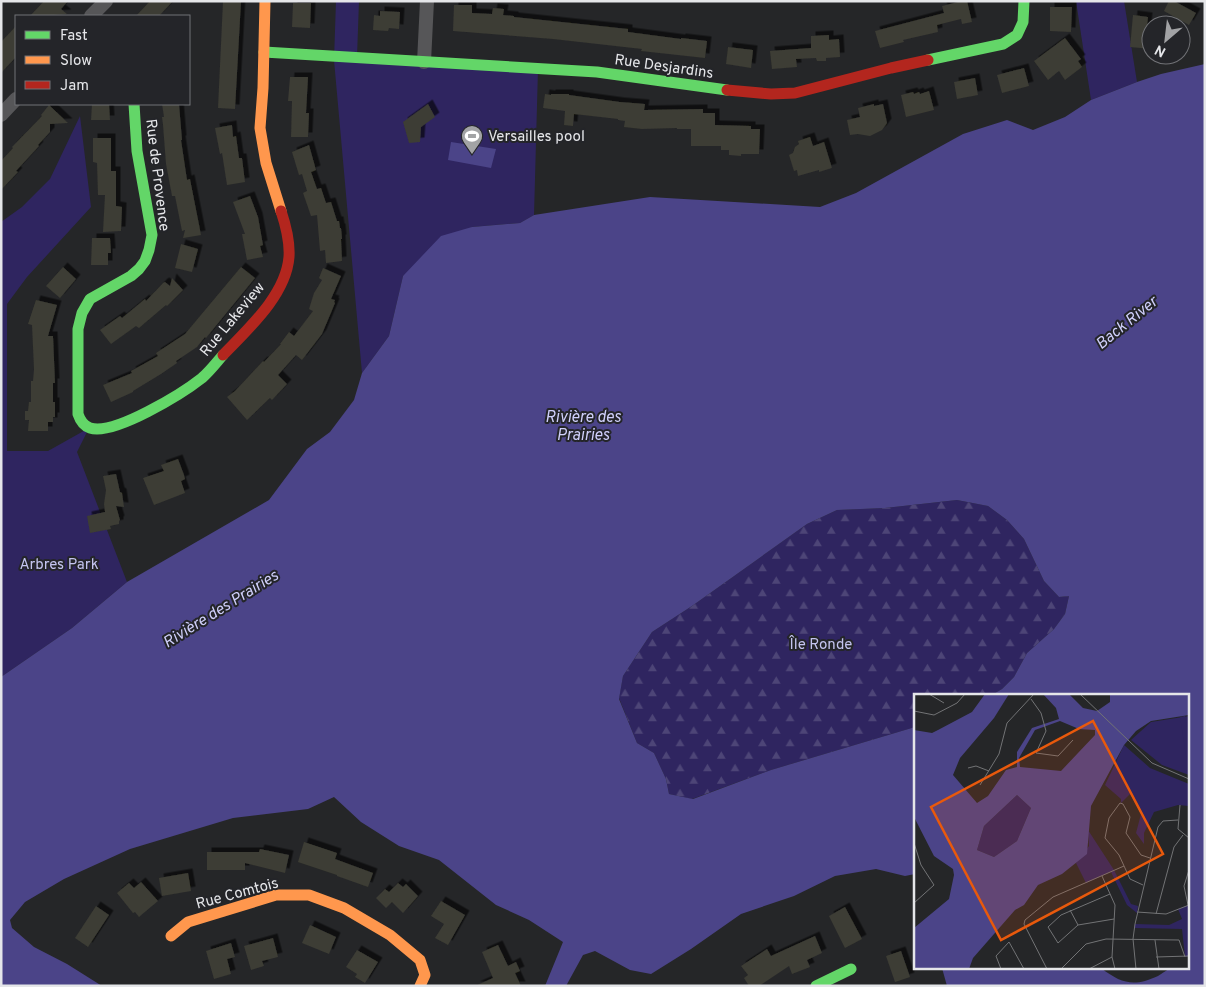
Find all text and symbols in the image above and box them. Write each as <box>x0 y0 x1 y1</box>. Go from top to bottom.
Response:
legend <box>15 15 190 105</box>
north arrow <box>1141 15 1191 65</box>
text: Fast <box>60 27 88 46</box>
text: N <box>1152 40 1169 60</box>
street label: Rue Desjardins <box>613 51 715 84</box>
text: Slow <box>60 52 92 71</box>
text: Jam <box>60 77 89 96</box>
street label: Rue de Provence <box>140 118 173 232</box>
sports icon: Versailles pool <box>460 124 484 155</box>
place label: Versailles pool <box>488 128 585 147</box>
street label: Rue Lakeview <box>196 279 270 361</box>
water label: Back River <box>1092 291 1164 355</box>
water label: Rivière des Prairies <box>545 408 622 446</box>
park label: Arbres Park <box>19 556 99 575</box>
water label: Rivière des Prairies <box>160 566 283 653</box>
park label: Île Ronde <box>789 635 852 655</box>
inset map <box>914 694 1188 970</box>
street label: Rue Comtois <box>194 874 281 915</box>

